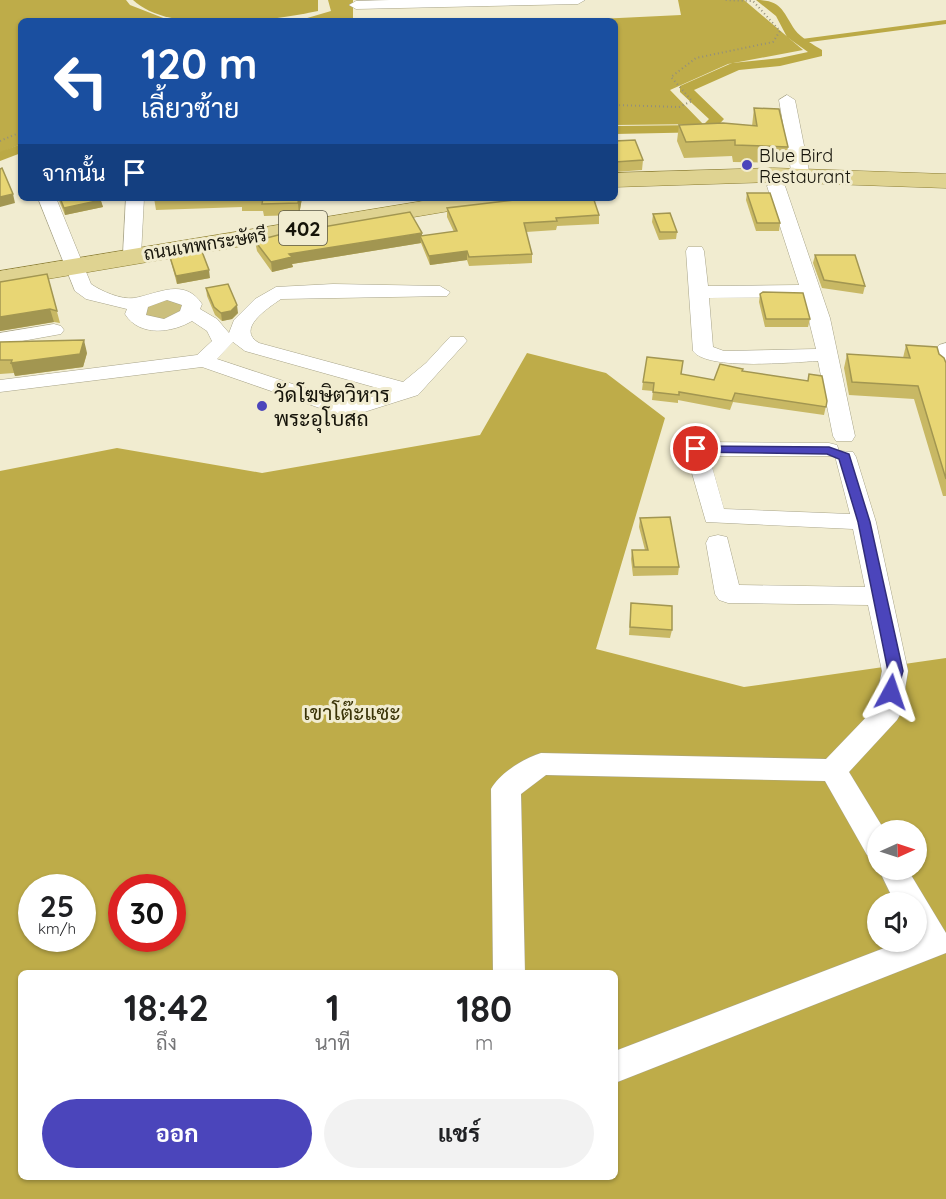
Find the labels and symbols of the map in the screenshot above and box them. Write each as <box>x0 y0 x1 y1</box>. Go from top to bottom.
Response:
place label: Blue Bird Restaurant <box>759 144 851 188</box>
marker: Blue Bird Restaurant <box>740 158 754 172</box>
road number: 402 <box>279 211 327 245</box>
street label: ถนนเทพกระษัตรี <box>142 222 268 265</box>
place label: วัดโฆษิตวิหาร พระอุโบสถ <box>274 381 390 433</box>
marker: วัดโฆษิตวิหาร พระอุโบสถ <box>255 399 269 413</box>
pin <box>670 423 721 474</box>
position arrow <box>859 660 923 724</box>
park label: เขาโต๊ะแซะ <box>303 699 401 725</box>
north arrow <box>867 820 927 880</box>
speed limit sign: 30 <box>108 874 186 952</box>

